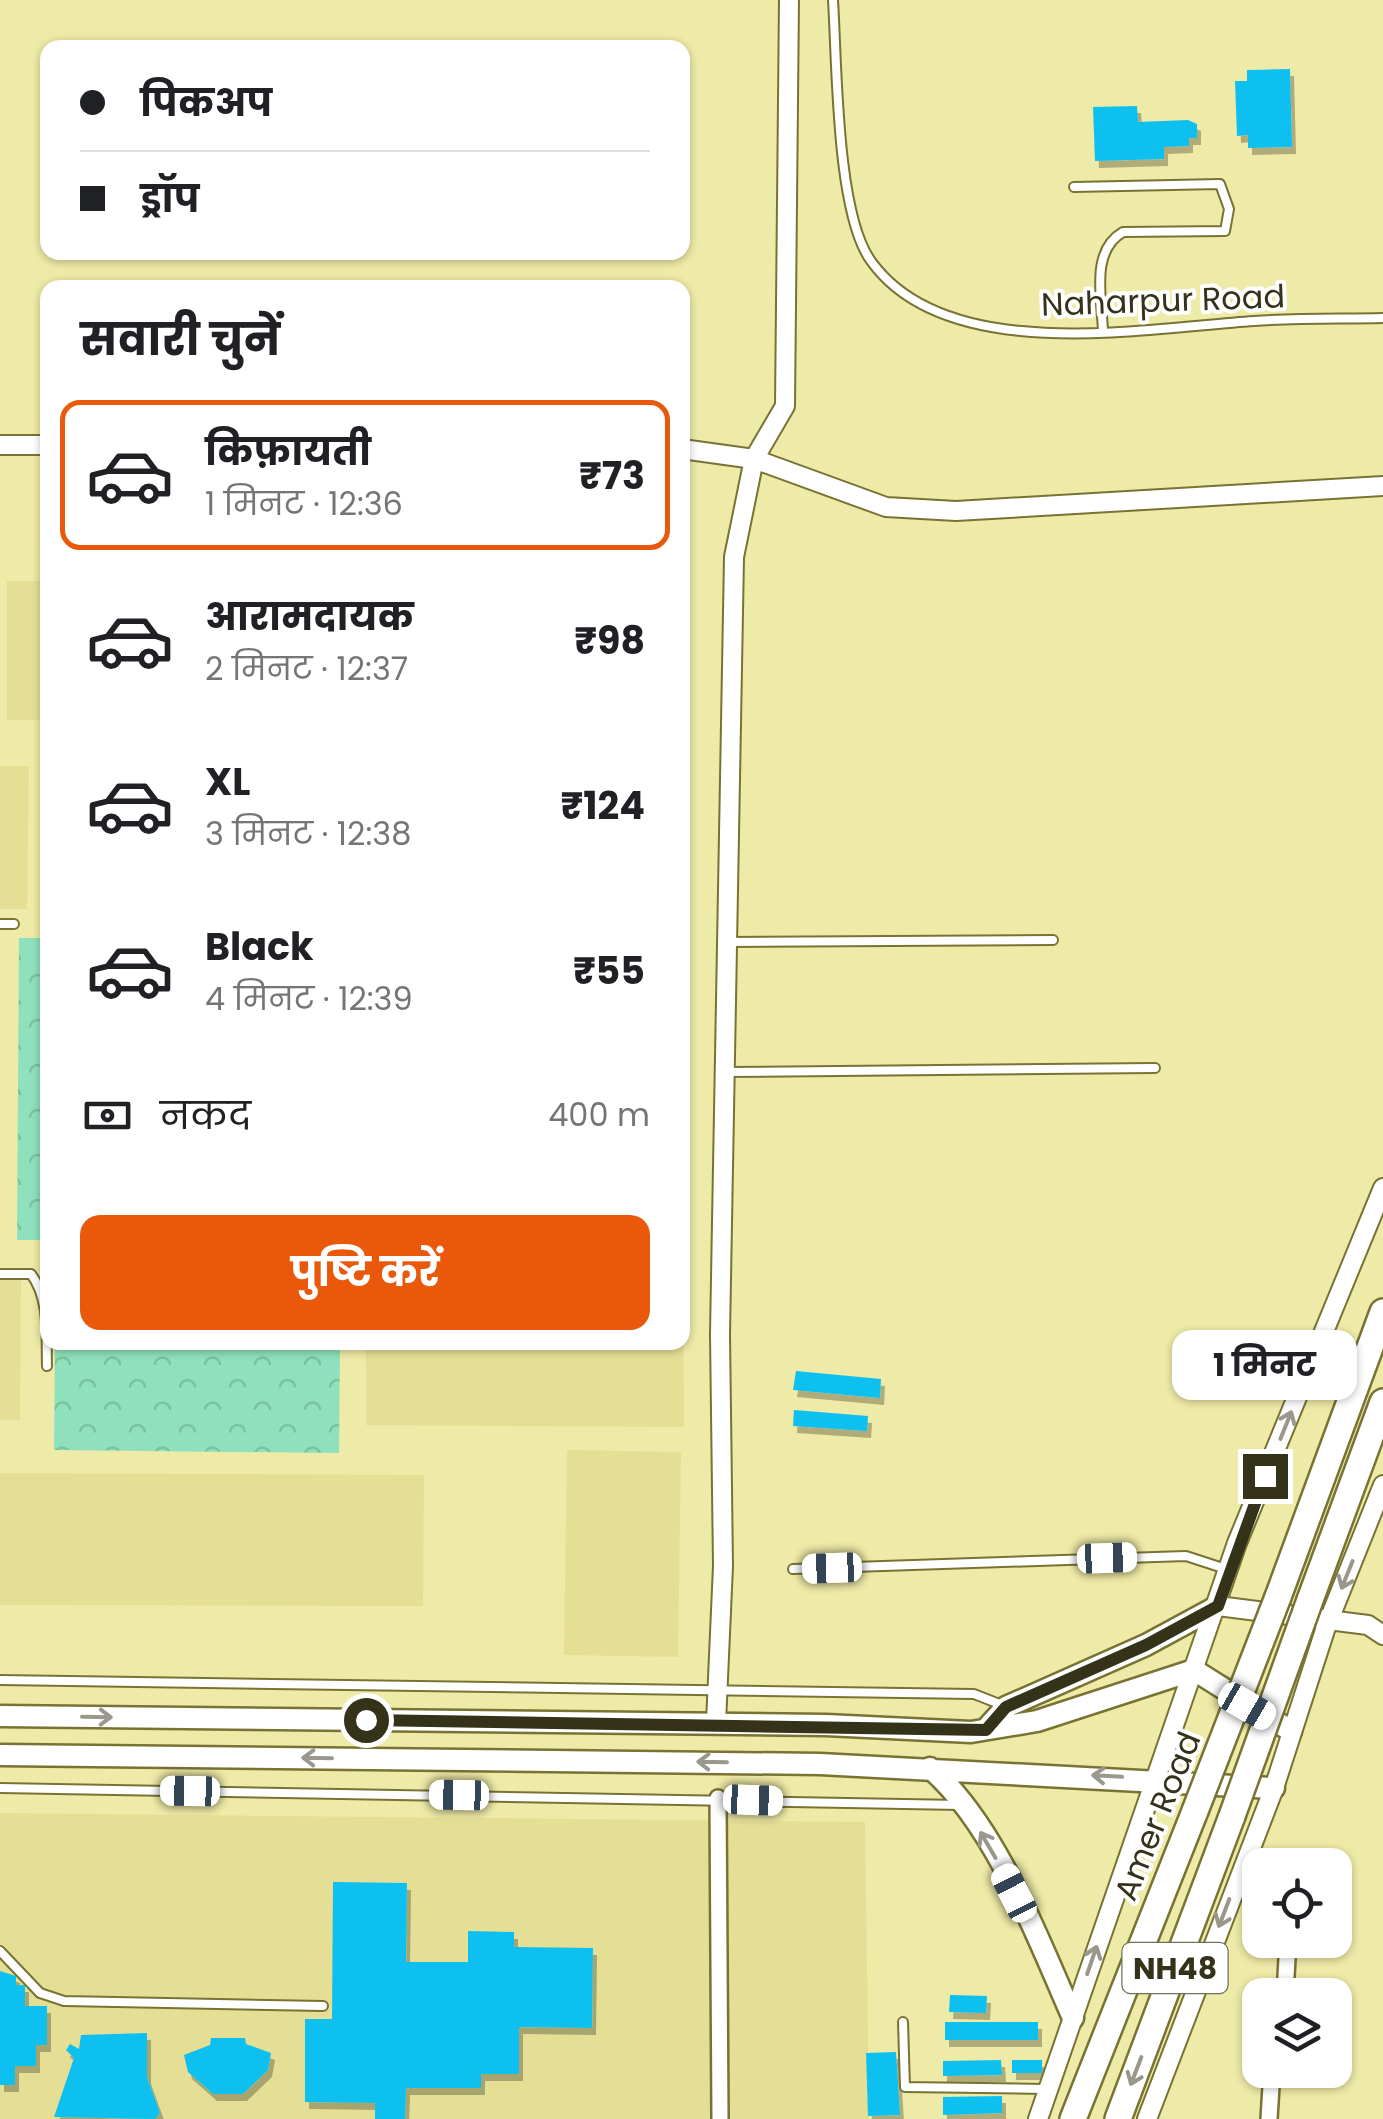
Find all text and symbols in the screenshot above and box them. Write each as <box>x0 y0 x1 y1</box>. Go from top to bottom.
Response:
text: पिकअप <box>140 76 272 129</box>
text: ड्रॉप <box>140 172 199 225</box>
street label: Naharpur Road <box>1040 273 1286 327</box>
text: सवारी चुनें <box>80 308 280 371</box>
text: किफ़ायती <box>205 425 371 478</box>
icon: car <box>85 430 175 520</box>
text: ₹73 <box>579 449 645 502</box>
text: 1 मिनट · 12:36 <box>205 481 403 526</box>
text: आरामदायक <box>205 590 414 643</box>
icon: car <box>85 595 175 685</box>
text: ₹98 <box>574 614 645 667</box>
text: 2 मिनट · 12:37 <box>205 646 408 691</box>
text: XL <box>205 755 250 808</box>
icon: car <box>85 760 175 850</box>
text: ₹124 <box>561 779 645 832</box>
text: 3 मिनट · 12:38 <box>205 811 411 856</box>
text: Black <box>205 920 314 973</box>
icon: car <box>85 925 175 1015</box>
text: ₹55 <box>573 944 645 997</box>
text: 4 मिनट · 12:39 <box>205 976 413 1021</box>
icon: cash <box>80 1088 135 1143</box>
text: नकद <box>160 1089 251 1142</box>
text: 400 m <box>548 1092 650 1137</box>
button: पुष्टि करें <box>80 1215 650 1330</box>
callout: 1 मिनट <box>1172 1331 1358 1401</box>
text: 1 मिनट <box>1213 1342 1316 1387</box>
one-way arrow <box>1279 1410 1297 1441</box>
route end <box>1243 1454 1288 1499</box>
car <box>1076 1542 1138 1574</box>
car <box>801 1552 863 1584</box>
one-way arrow <box>1336 1560 1354 1590</box>
car <box>1214 1678 1280 1734</box>
route start <box>344 1698 389 1743</box>
one-way arrow <box>81 1707 113 1726</box>
street label: Amer Road <box>1103 1725 1211 1907</box>
one-way arrow <box>302 1749 334 1768</box>
one-way arrow <box>697 1753 729 1772</box>
one-way arrow <box>1091 1766 1123 1785</box>
car <box>160 1775 220 1807</box>
car <box>429 1779 489 1811</box>
car <box>722 1784 784 1816</box>
one-way arrow <box>978 1831 998 1860</box>
map controls <box>1242 1848 1352 2088</box>
button: locate <box>1242 1848 1352 1958</box>
car <box>987 1859 1041 1927</box>
one-way arrow <box>1214 1897 1232 1928</box>
road number: NH48 <box>1122 1943 1228 1993</box>
one-way arrow <box>1085 1945 1103 1977</box>
button: layers <box>1242 1978 1352 2088</box>
one-way arrow <box>1126 2055 1144 2086</box>

